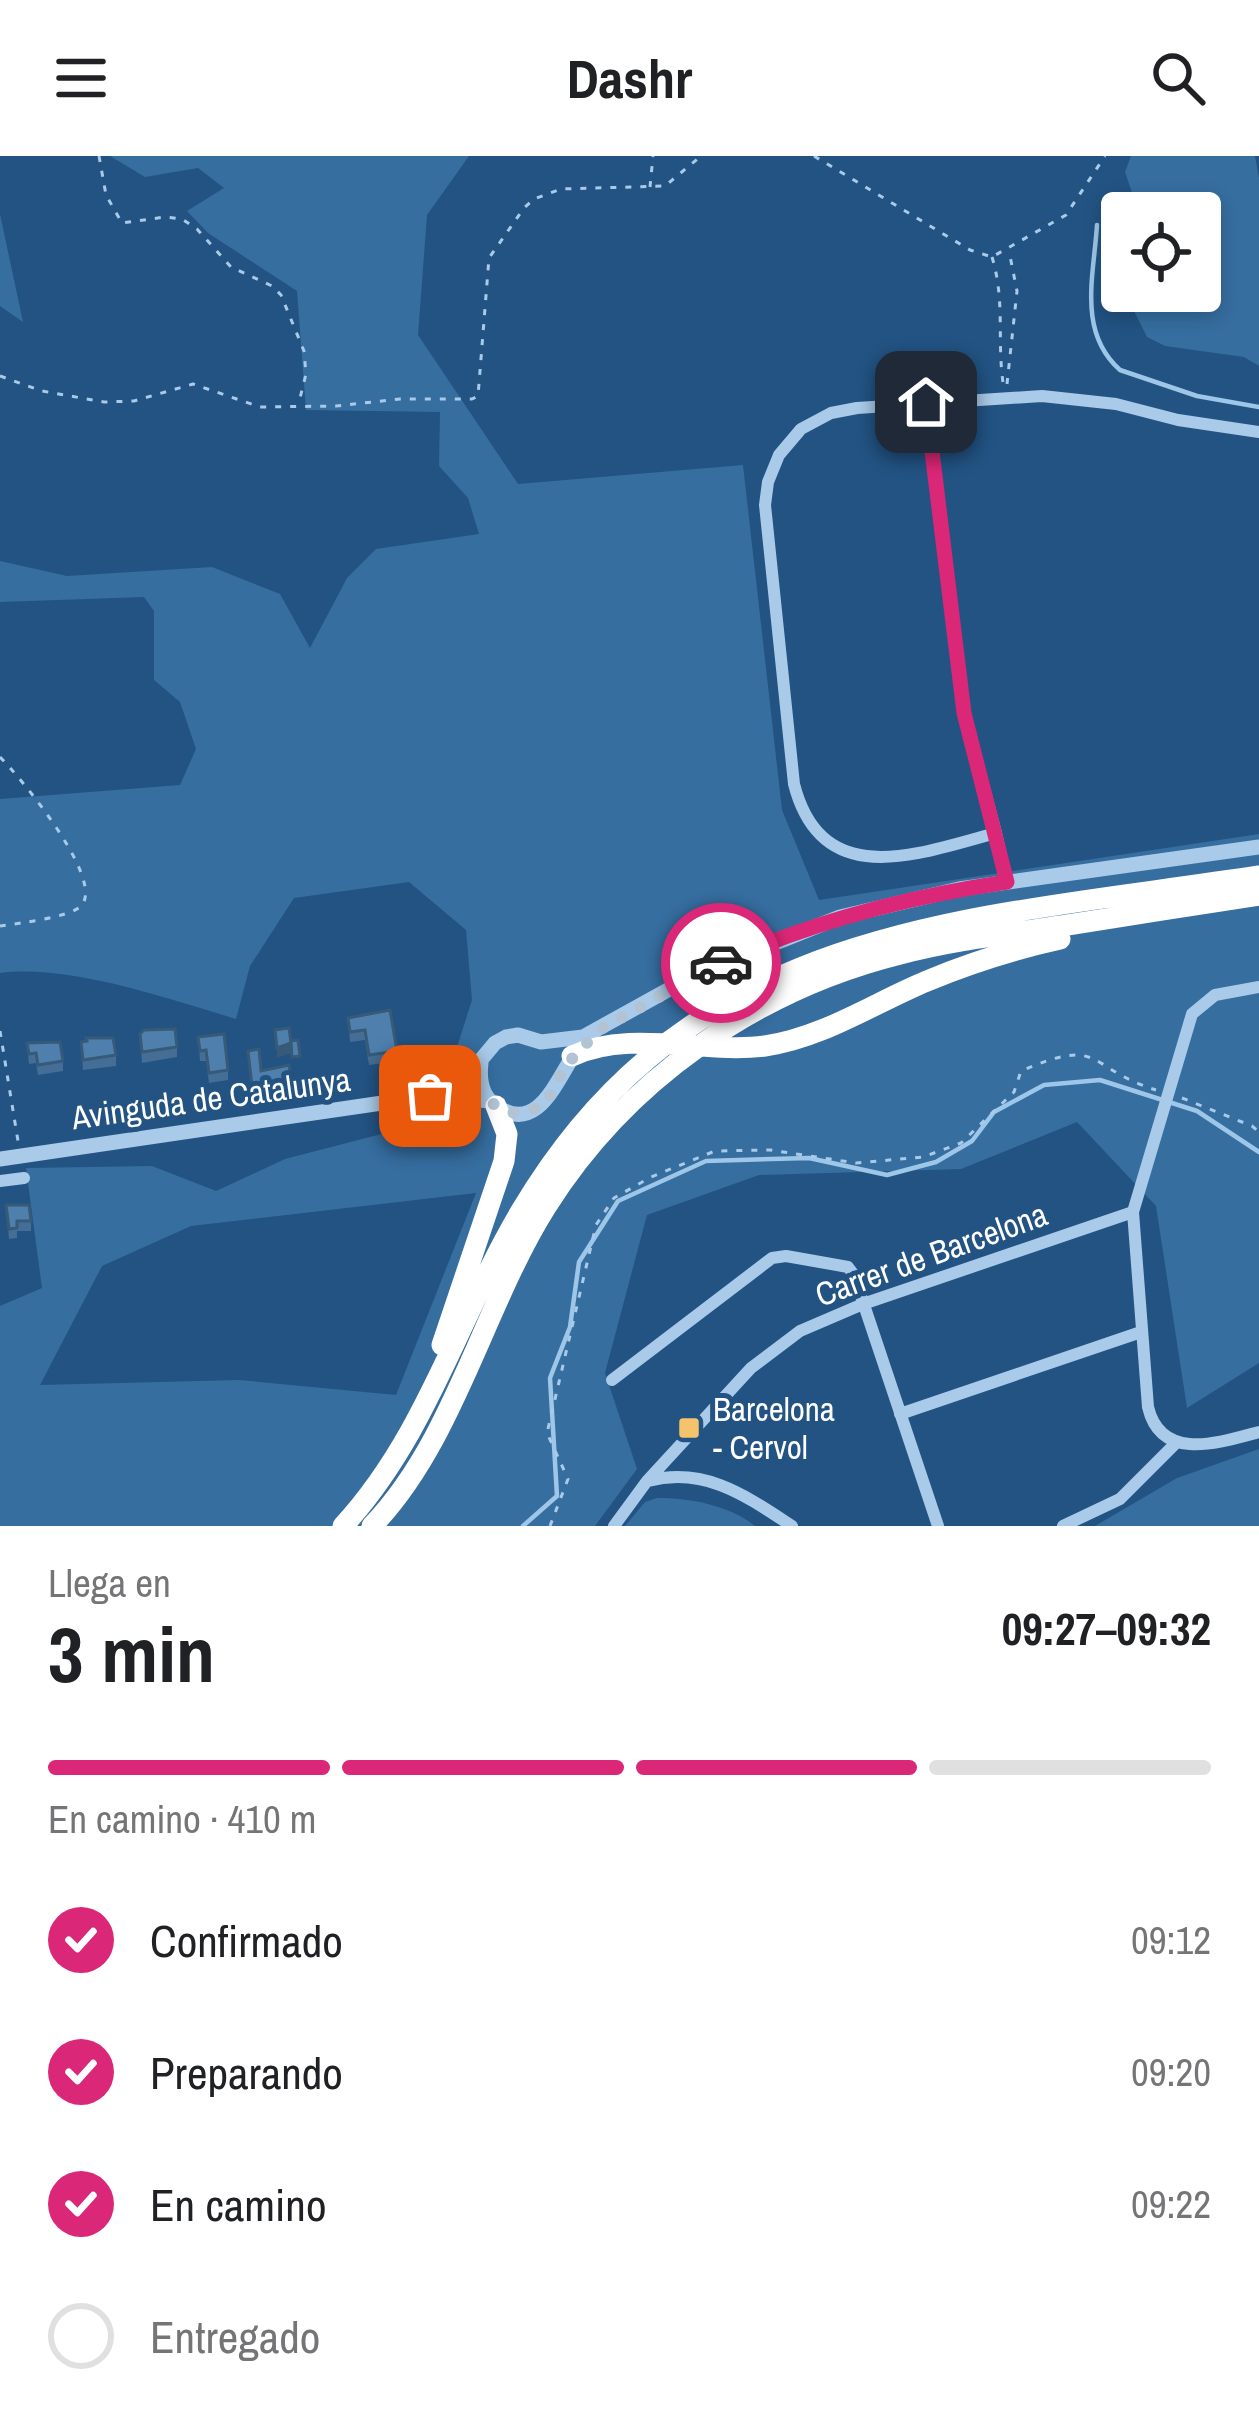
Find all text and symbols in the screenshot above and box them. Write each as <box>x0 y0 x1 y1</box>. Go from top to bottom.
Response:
text: Dashr <box>567 42 692 115</box>
icon: menu <box>48 45 114 111</box>
icon: search <box>1145 45 1211 111</box>
map controls <box>1101 192 1221 312</box>
button: locate <box>1101 192 1221 312</box>
pin <box>875 351 977 453</box>
icon: home <box>893 369 959 435</box>
courier <box>661 903 781 1023</box>
icon: car <box>688 930 754 996</box>
pin <box>379 1045 481 1147</box>
street label: Avinguda de Catalunya <box>68 1057 353 1139</box>
icon: bag <box>397 1063 463 1129</box>
street label: Carrer de Barcelona <box>809 1192 1053 1316</box>
place label: Barcelona - Cervol <box>713 1387 835 1469</box>
marker: Barcelona - Cervol <box>676 1415 702 1441</box>
text: Llega en <box>48 1557 171 1609</box>
text: 09:27–09:32 <box>1002 1598 1211 1659</box>
text: 3 min <box>48 1601 215 1706</box>
text: En camino · 410 m <box>48 1793 316 1845</box>
icon: check <box>48 1907 114 1973</box>
text: Confirmado <box>150 1910 343 1971</box>
text: 09:12 <box>1131 1914 1211 1966</box>
icon: check <box>48 2039 114 2105</box>
text: Preparando <box>150 2042 343 2103</box>
text: 09:20 <box>1131 2046 1211 2098</box>
icon: check <box>48 2171 114 2237</box>
text: En camino <box>150 2174 326 2235</box>
text: 09:22 <box>1131 2178 1211 2230</box>
text: Entregado <box>150 2306 320 2367</box>

